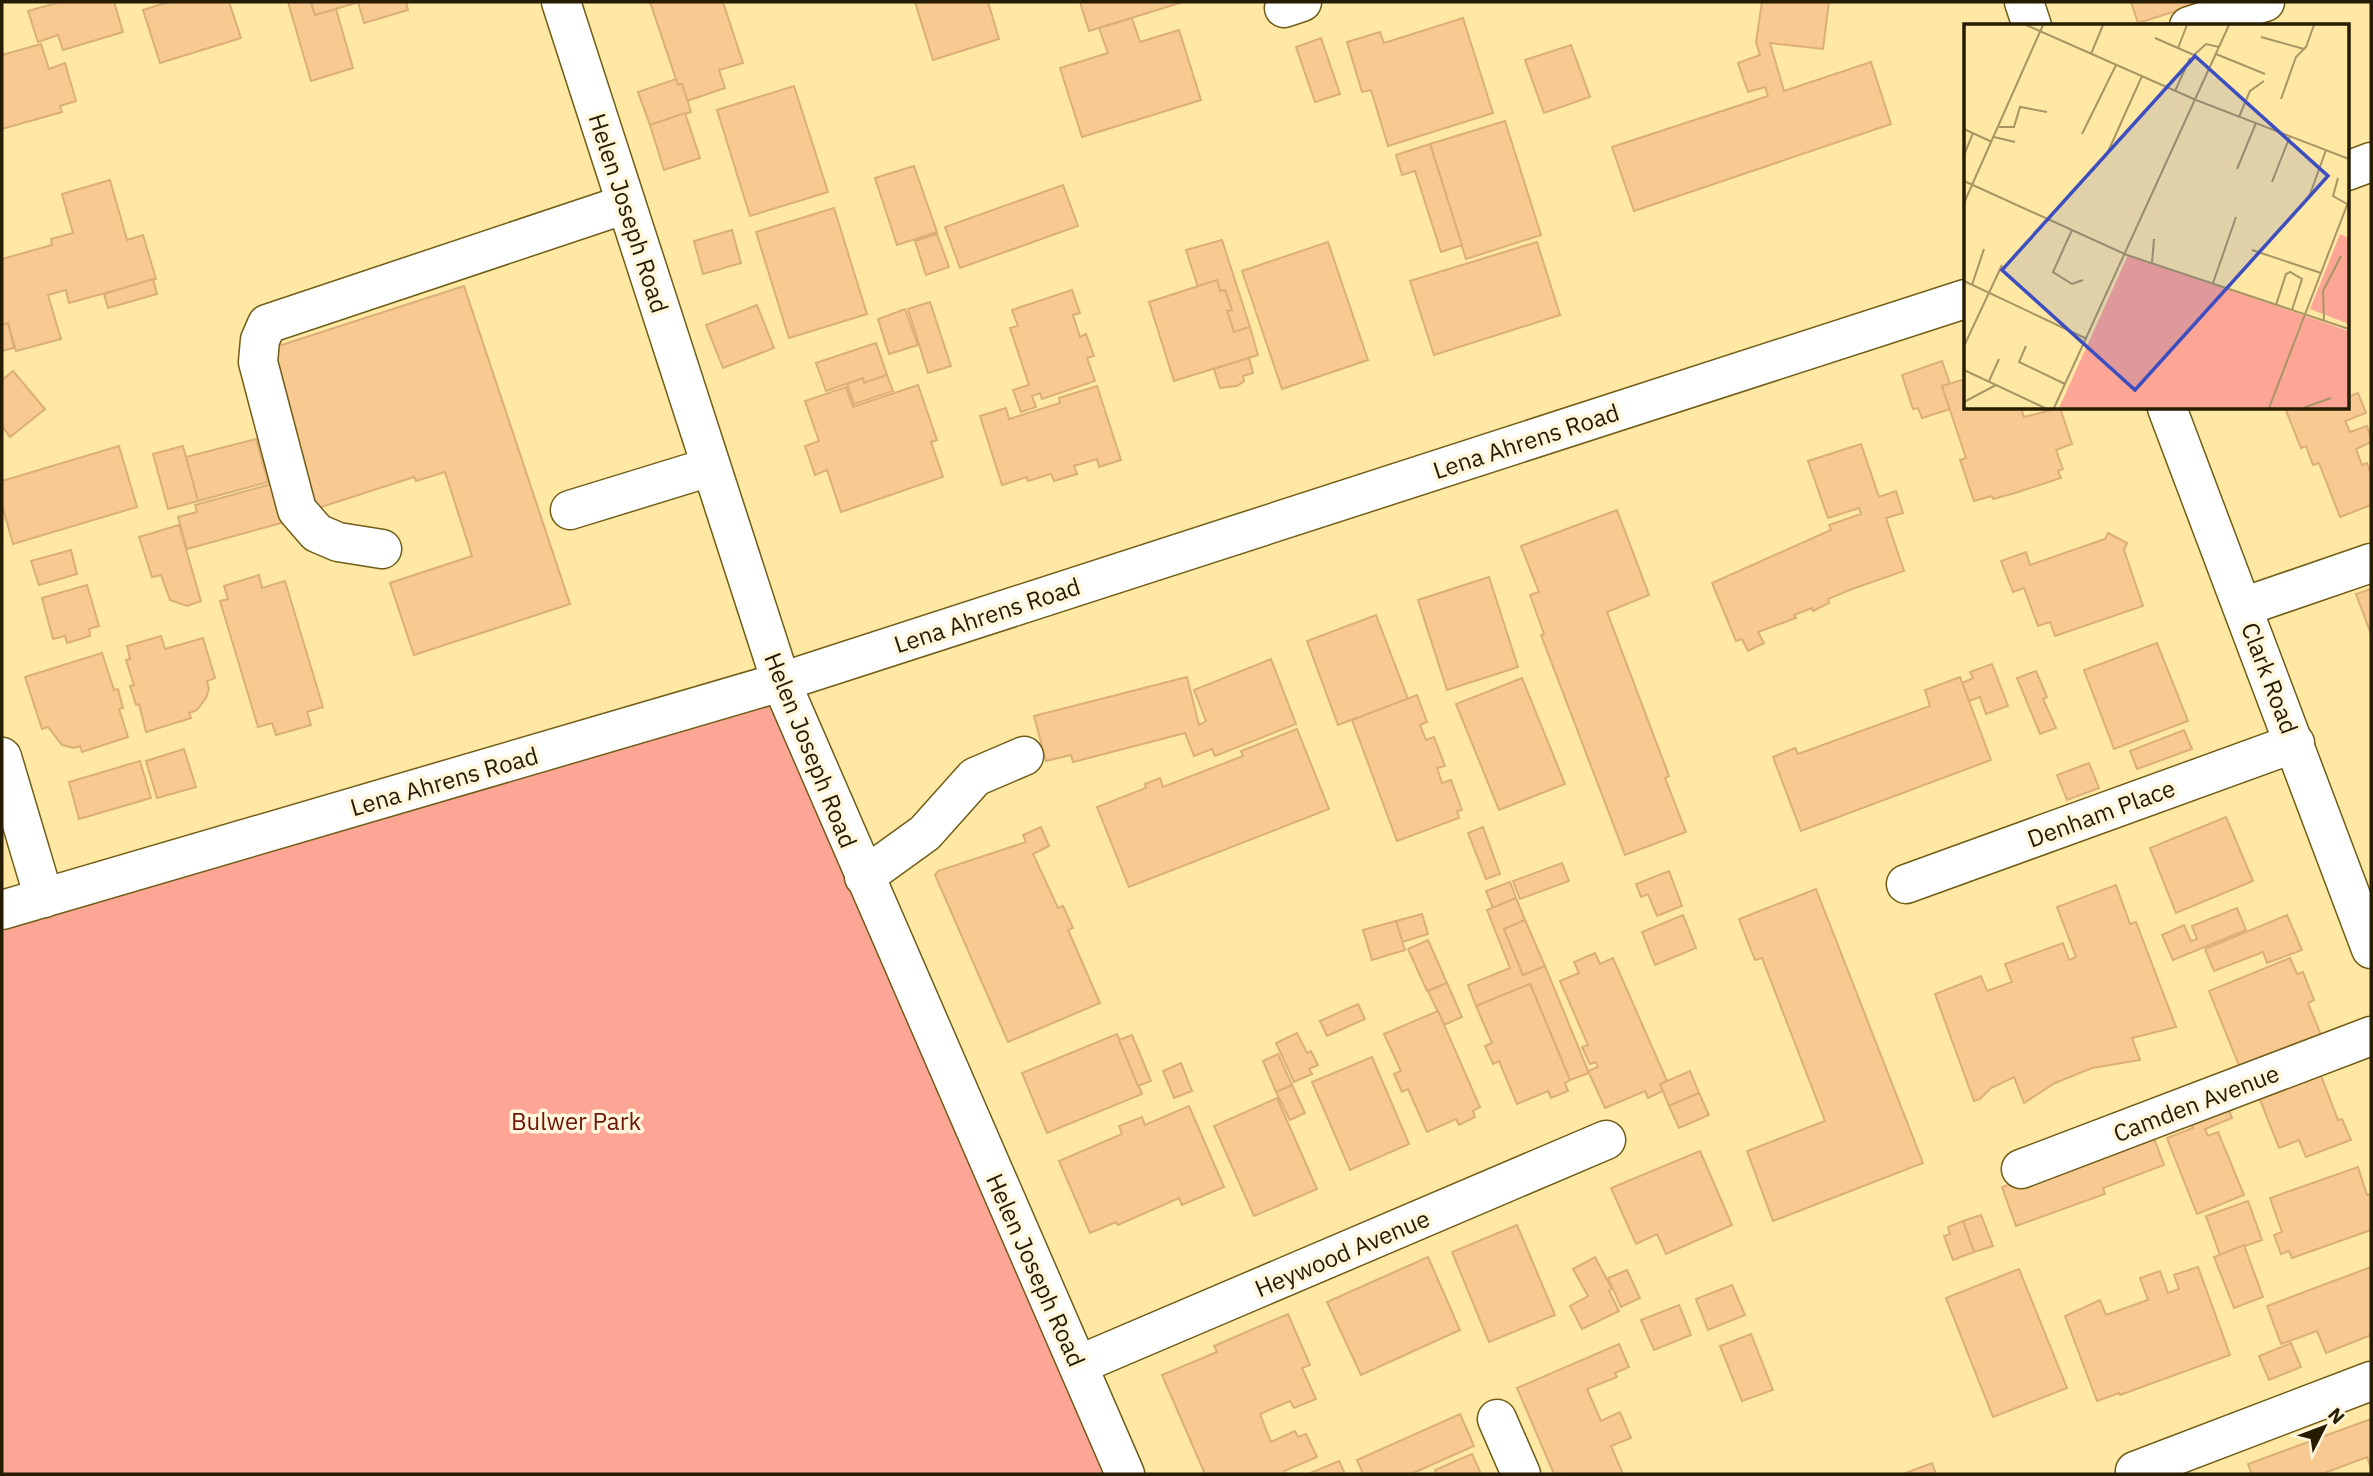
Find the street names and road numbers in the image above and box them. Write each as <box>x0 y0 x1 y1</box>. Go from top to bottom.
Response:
street label: Helen Joseph Road <box>582 109 676 317</box>
street label: Lena Ahrens Road <box>1429 396 1623 486</box>
street label: Lena Ahrens Road <box>890 570 1084 660</box>
street label: Clark Road <box>2234 618 2306 738</box>
street label: Helen Joseph Road <box>757 648 865 852</box>
street label: Lena Ahrens Road <box>346 739 542 823</box>
street label: Denham Place <box>2023 771 2179 855</box>
street label: Camden Avenue <box>2108 1057 2284 1149</box>
street label: Helen Joseph Road <box>979 1168 1093 1372</box>
street label: Heywood Avenue <box>1250 1202 1434 1304</box>

